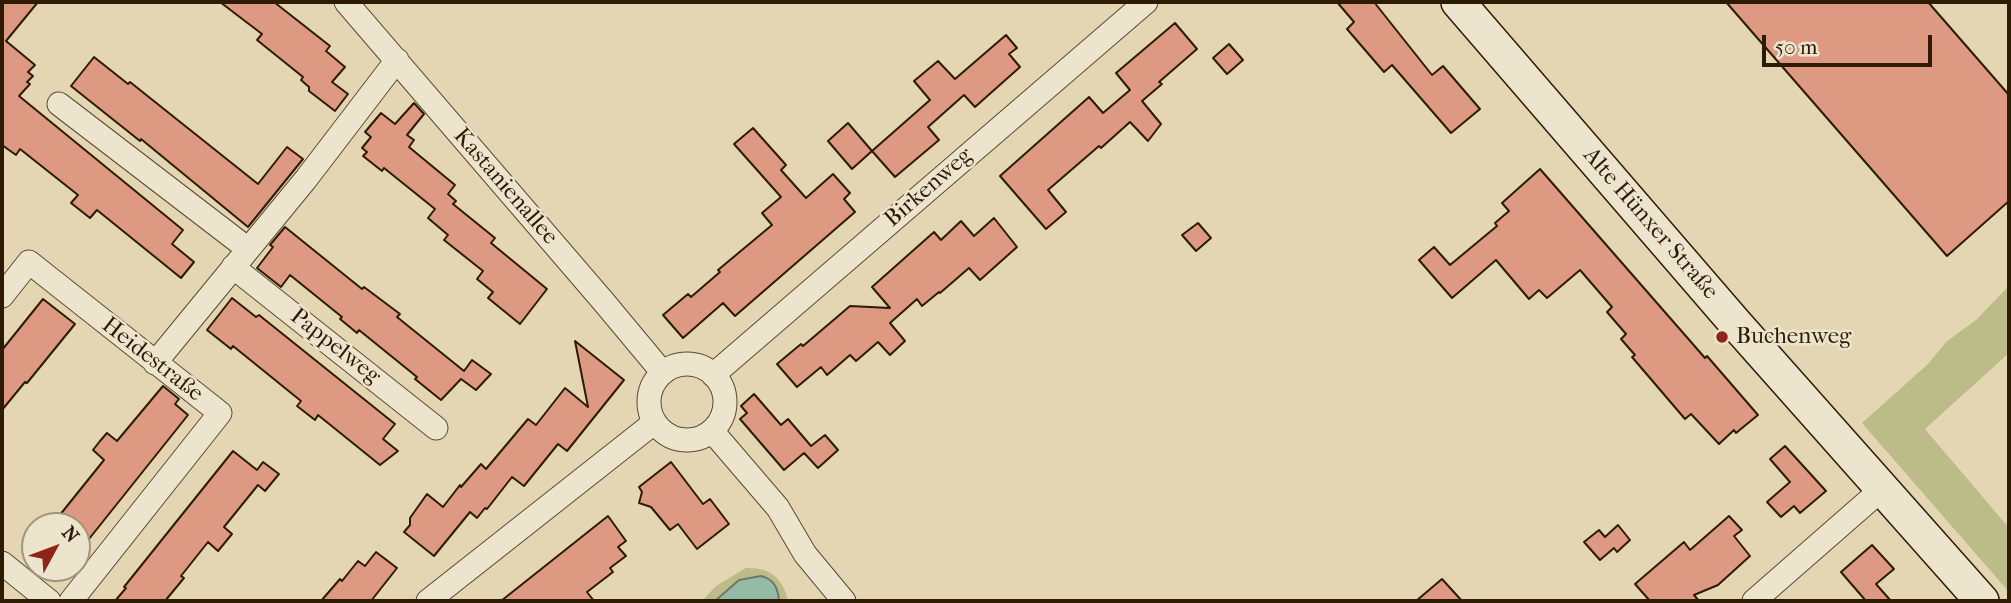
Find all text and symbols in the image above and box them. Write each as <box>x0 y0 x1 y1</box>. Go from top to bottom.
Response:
scale bar <box>1766 21 1936 65</box>
text: 50 m <box>1775 35 1818 59</box>
street label: Kastanienallee <box>447 123 563 251</box>
street label: Birkenweg <box>879 142 979 234</box>
street label: Alte Hünxer Straße <box>1577 142 1723 306</box>
street label: Pappelweg <box>284 303 386 391</box>
street label: Heidestraße <box>96 312 208 408</box>
place label: Buchenweg <box>1736 323 1851 351</box>
marker: Buchenweg <box>1714 329 1730 345</box>
north arrow <box>21 512 91 582</box>
text: N <box>57 522 83 547</box>

